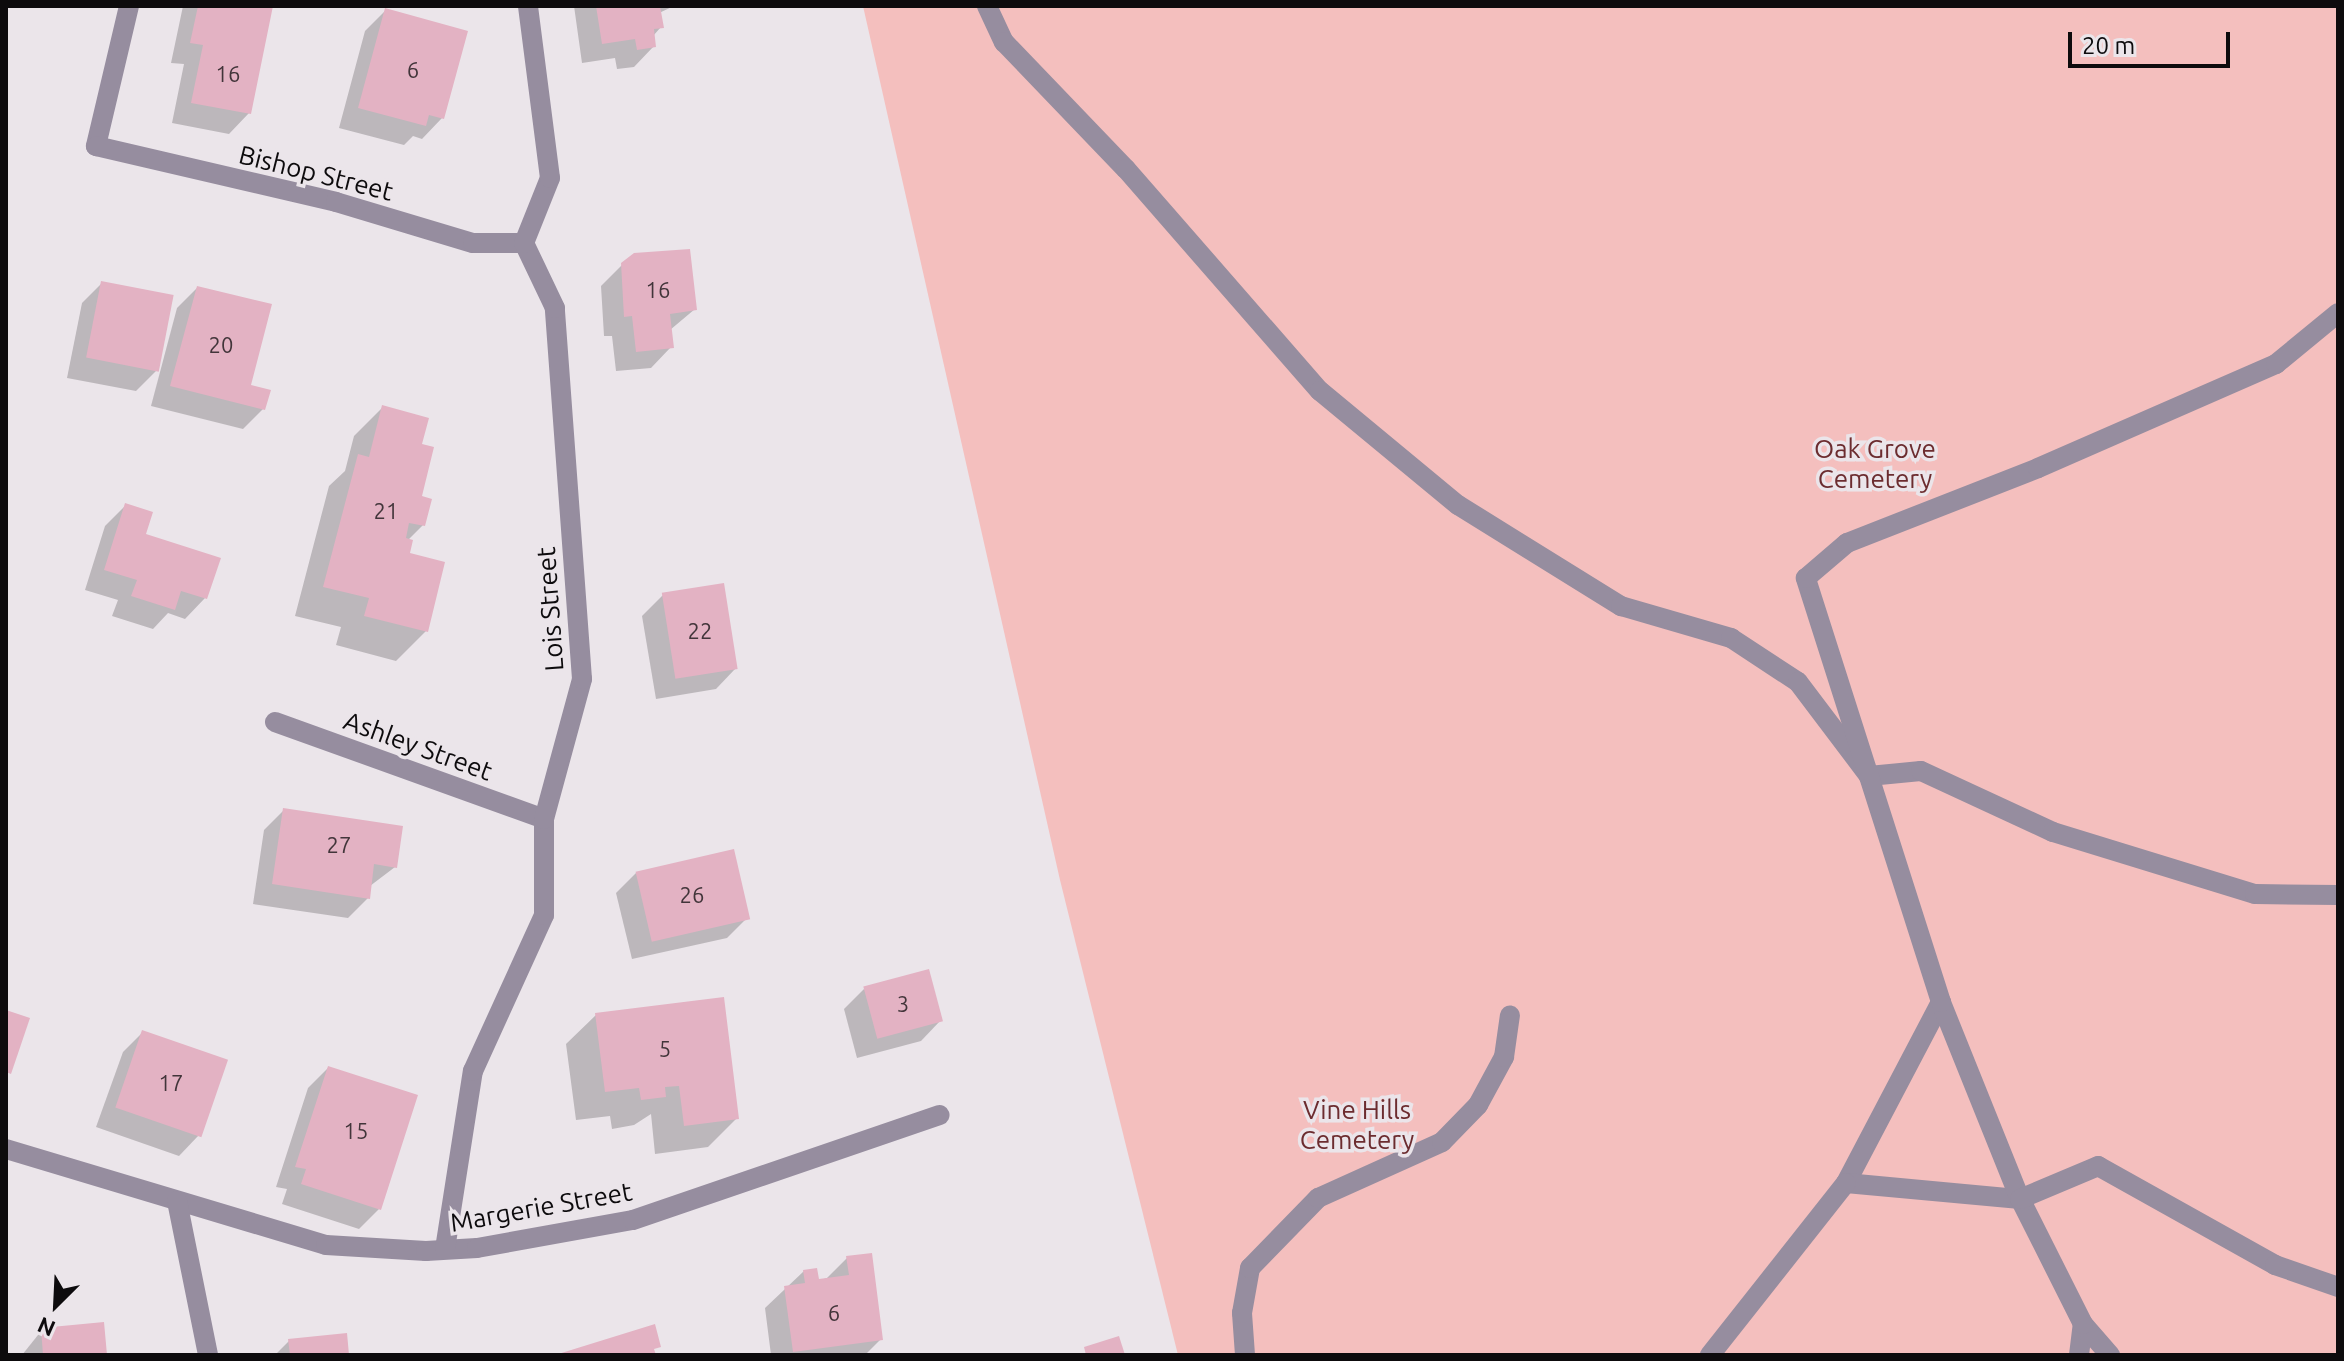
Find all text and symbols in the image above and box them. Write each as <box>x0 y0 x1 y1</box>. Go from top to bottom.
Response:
scale bar <box>2072 16 2234 66</box>
text: 20 m <box>2082 32 2135 59</box>
house number: 6 <box>407 57 419 83</box>
house number: 16 <box>216 61 240 87</box>
street label: Bishop Street <box>236 139 396 207</box>
house number: 16 <box>646 277 670 303</box>
house number: 20 <box>209 332 233 358</box>
park label: Oak Grove Cemetery <box>1814 433 1936 494</box>
house number: 21 <box>374 498 398 524</box>
street label: Lois Street <box>530 546 570 672</box>
house number: 22 <box>688 618 712 644</box>
street label: Ashley Street <box>340 705 496 787</box>
house number: 27 <box>327 832 351 858</box>
house number: 26 <box>680 882 704 908</box>
house number: 3 <box>897 991 909 1017</box>
house number: 5 <box>659 1036 671 1062</box>
house number: 17 <box>159 1070 183 1096</box>
park label: Vine Hills Cemetery <box>1300 1094 1414 1156</box>
house number: 15 <box>344 1118 368 1144</box>
street label: Margerie Street <box>448 1176 634 1238</box>
north arrow <box>16 1265 96 1345</box>
house number: 6 <box>828 1300 840 1326</box>
text: N <box>33 1313 59 1342</box>

